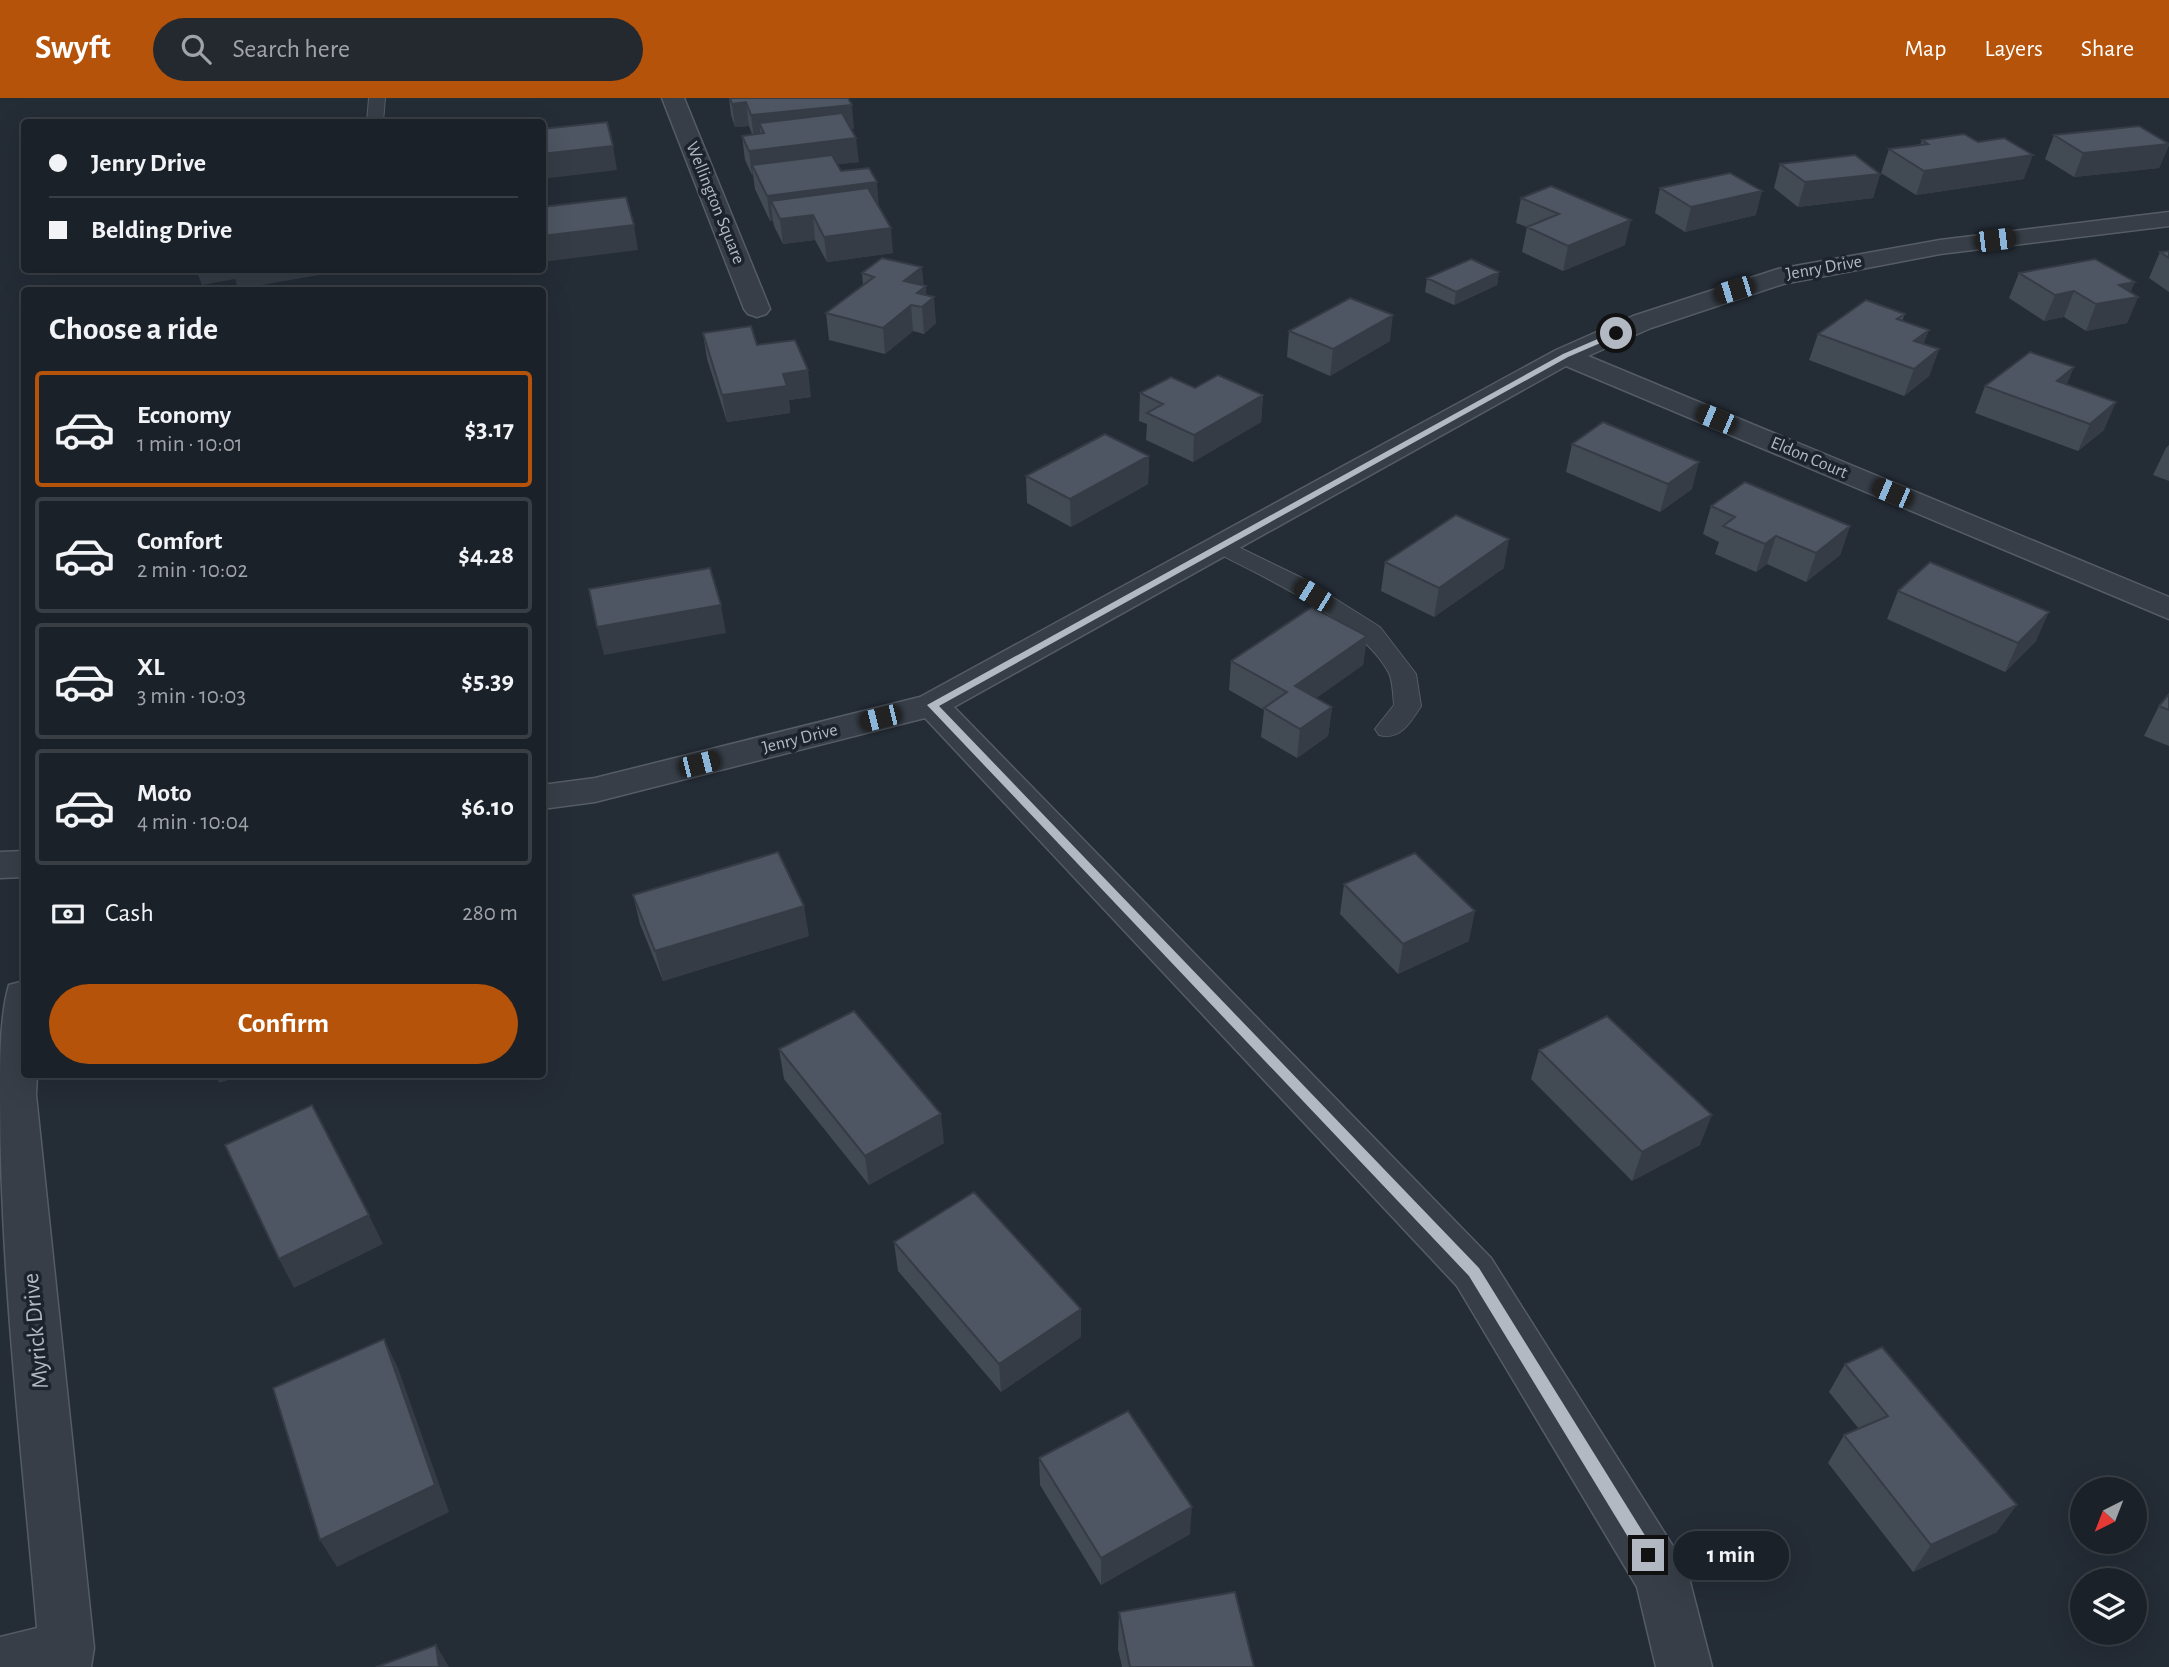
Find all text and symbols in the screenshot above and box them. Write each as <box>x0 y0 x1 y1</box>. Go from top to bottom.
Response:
search box <box>153 18 643 81</box>
icon: search <box>177 30 215 68</box>
text: Swyft <box>35 32 111 65</box>
text: Search here <box>233 36 350 62</box>
text: Map <box>1904 37 1946 61</box>
text: Layers <box>1984 37 2043 61</box>
text: Share <box>2081 37 2134 61</box>
street label: Wellington Square <box>682 139 748 267</box>
text: Jenry Drive <box>91 150 206 176</box>
text: Belding Drive <box>91 217 232 243</box>
car <box>1973 227 2018 253</box>
street label: Jenry Drive <box>1785 252 1863 284</box>
car <box>1711 274 1758 306</box>
text: Choose a ride <box>49 313 218 345</box>
route start <box>1600 317 1632 349</box>
icon: car <box>53 398 116 461</box>
car <box>1693 401 1740 437</box>
text: Economy <box>137 402 231 428</box>
text: $3.17 <box>465 416 514 442</box>
text: 1 min · 10:01 <box>137 433 243 456</box>
street label: Eldon Court <box>1768 434 1850 482</box>
car <box>1869 475 1916 511</box>
icon: car <box>53 524 116 587</box>
text: Comfort <box>137 528 222 554</box>
text: $4.28 <box>458 542 514 568</box>
text: 2 min · 10:02 <box>137 559 248 582</box>
car <box>1290 575 1337 615</box>
icon: car <box>53 650 116 713</box>
text: XL <box>137 654 164 680</box>
text: $5.39 <box>461 668 514 694</box>
text: 3 min · 10:03 <box>137 685 246 708</box>
car <box>858 703 903 733</box>
street label: Jenry Drive <box>761 721 839 757</box>
car <box>677 749 722 779</box>
icon: car <box>53 776 116 839</box>
text: Moto <box>137 780 192 806</box>
text: $6.10 <box>461 794 514 820</box>
text: 4 min · 10:04 <box>137 811 249 834</box>
icon: cash <box>49 895 87 933</box>
text: Cash <box>105 900 154 926</box>
text: 280 m <box>462 902 518 925</box>
button: Confirm <box>49 984 518 1064</box>
street label: Myrick Drive <box>19 1272 53 1390</box>
north arrow <box>2070 1477 2147 1554</box>
map controls <box>2070 1477 2147 1645</box>
callout: 1 min <box>1672 1530 1788 1580</box>
route end <box>1632 1539 1664 1571</box>
text: 1 min <box>1707 1544 1755 1567</box>
button: layers <box>2070 1568 2147 1645</box>

